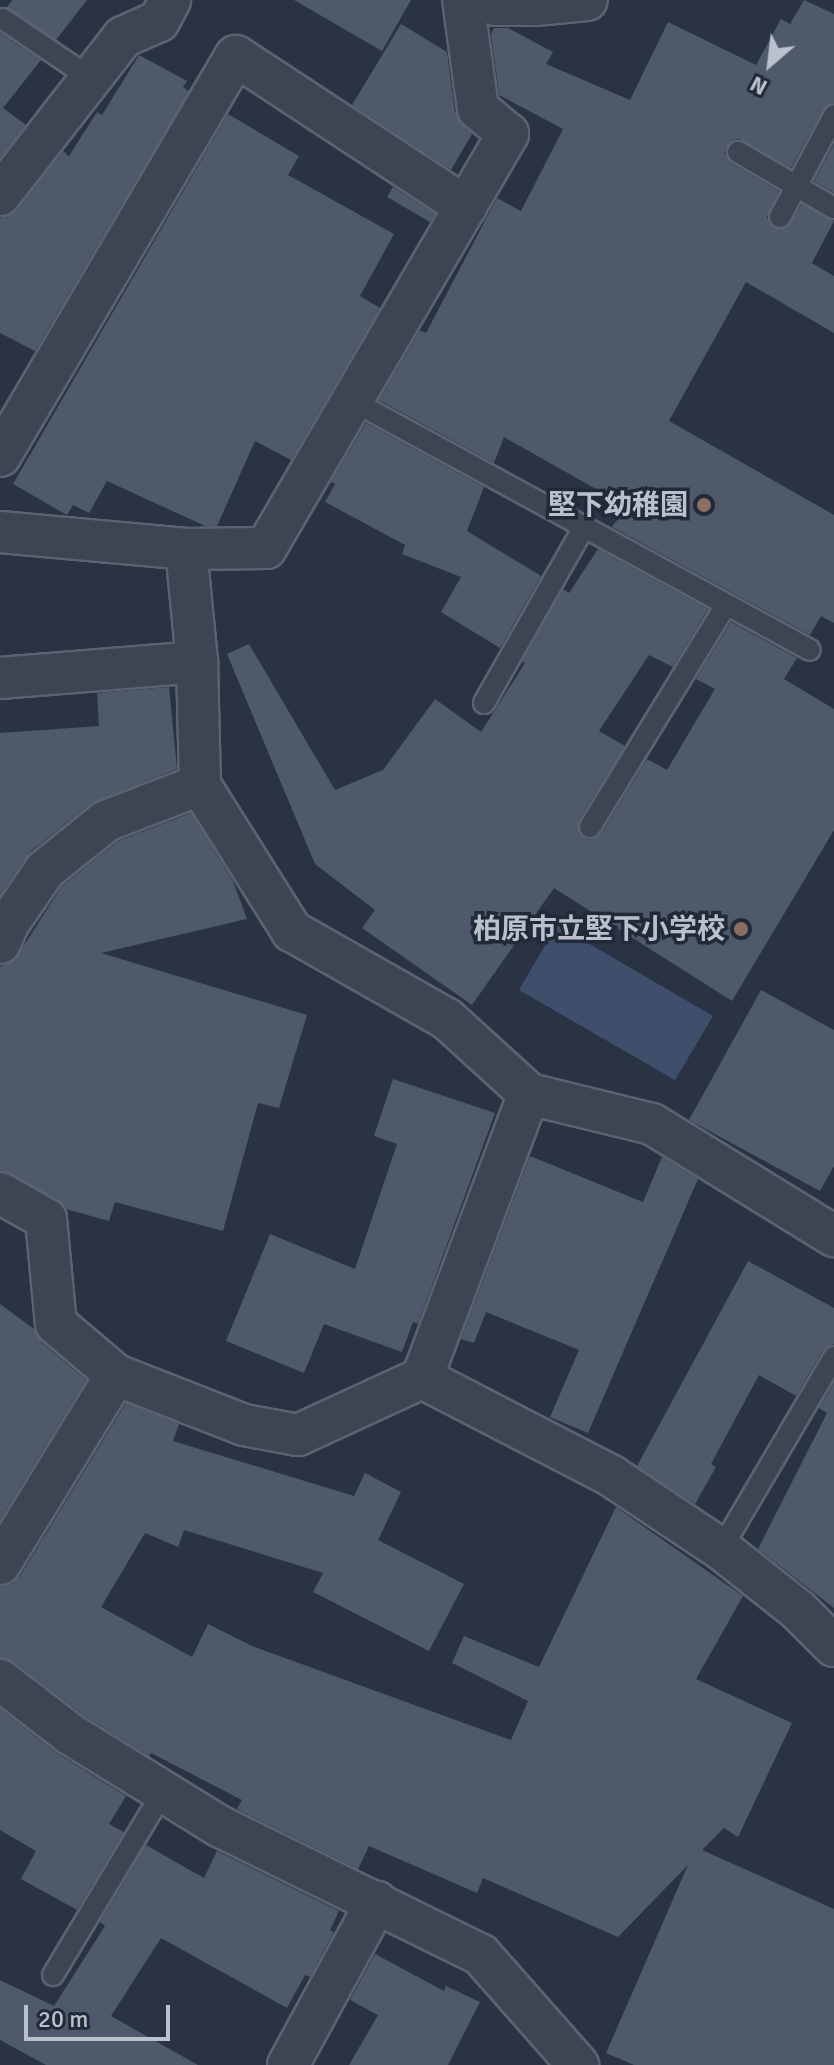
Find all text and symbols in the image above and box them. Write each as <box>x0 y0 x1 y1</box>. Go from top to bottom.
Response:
north arrow <box>730 24 810 104</box>
text: N <box>745 70 772 101</box>
place label: 堅下幼稚園 <box>548 488 688 522</box>
marker: 堅下幼稚園 <box>695 496 713 514</box>
place label: 柏原市立堅下小学校 <box>473 912 725 946</box>
marker: 柏原市立堅下小学校 <box>732 920 750 938</box>
scale bar <box>28 1989 174 2039</box>
text: 20 m <box>38 2004 88 2034</box>

